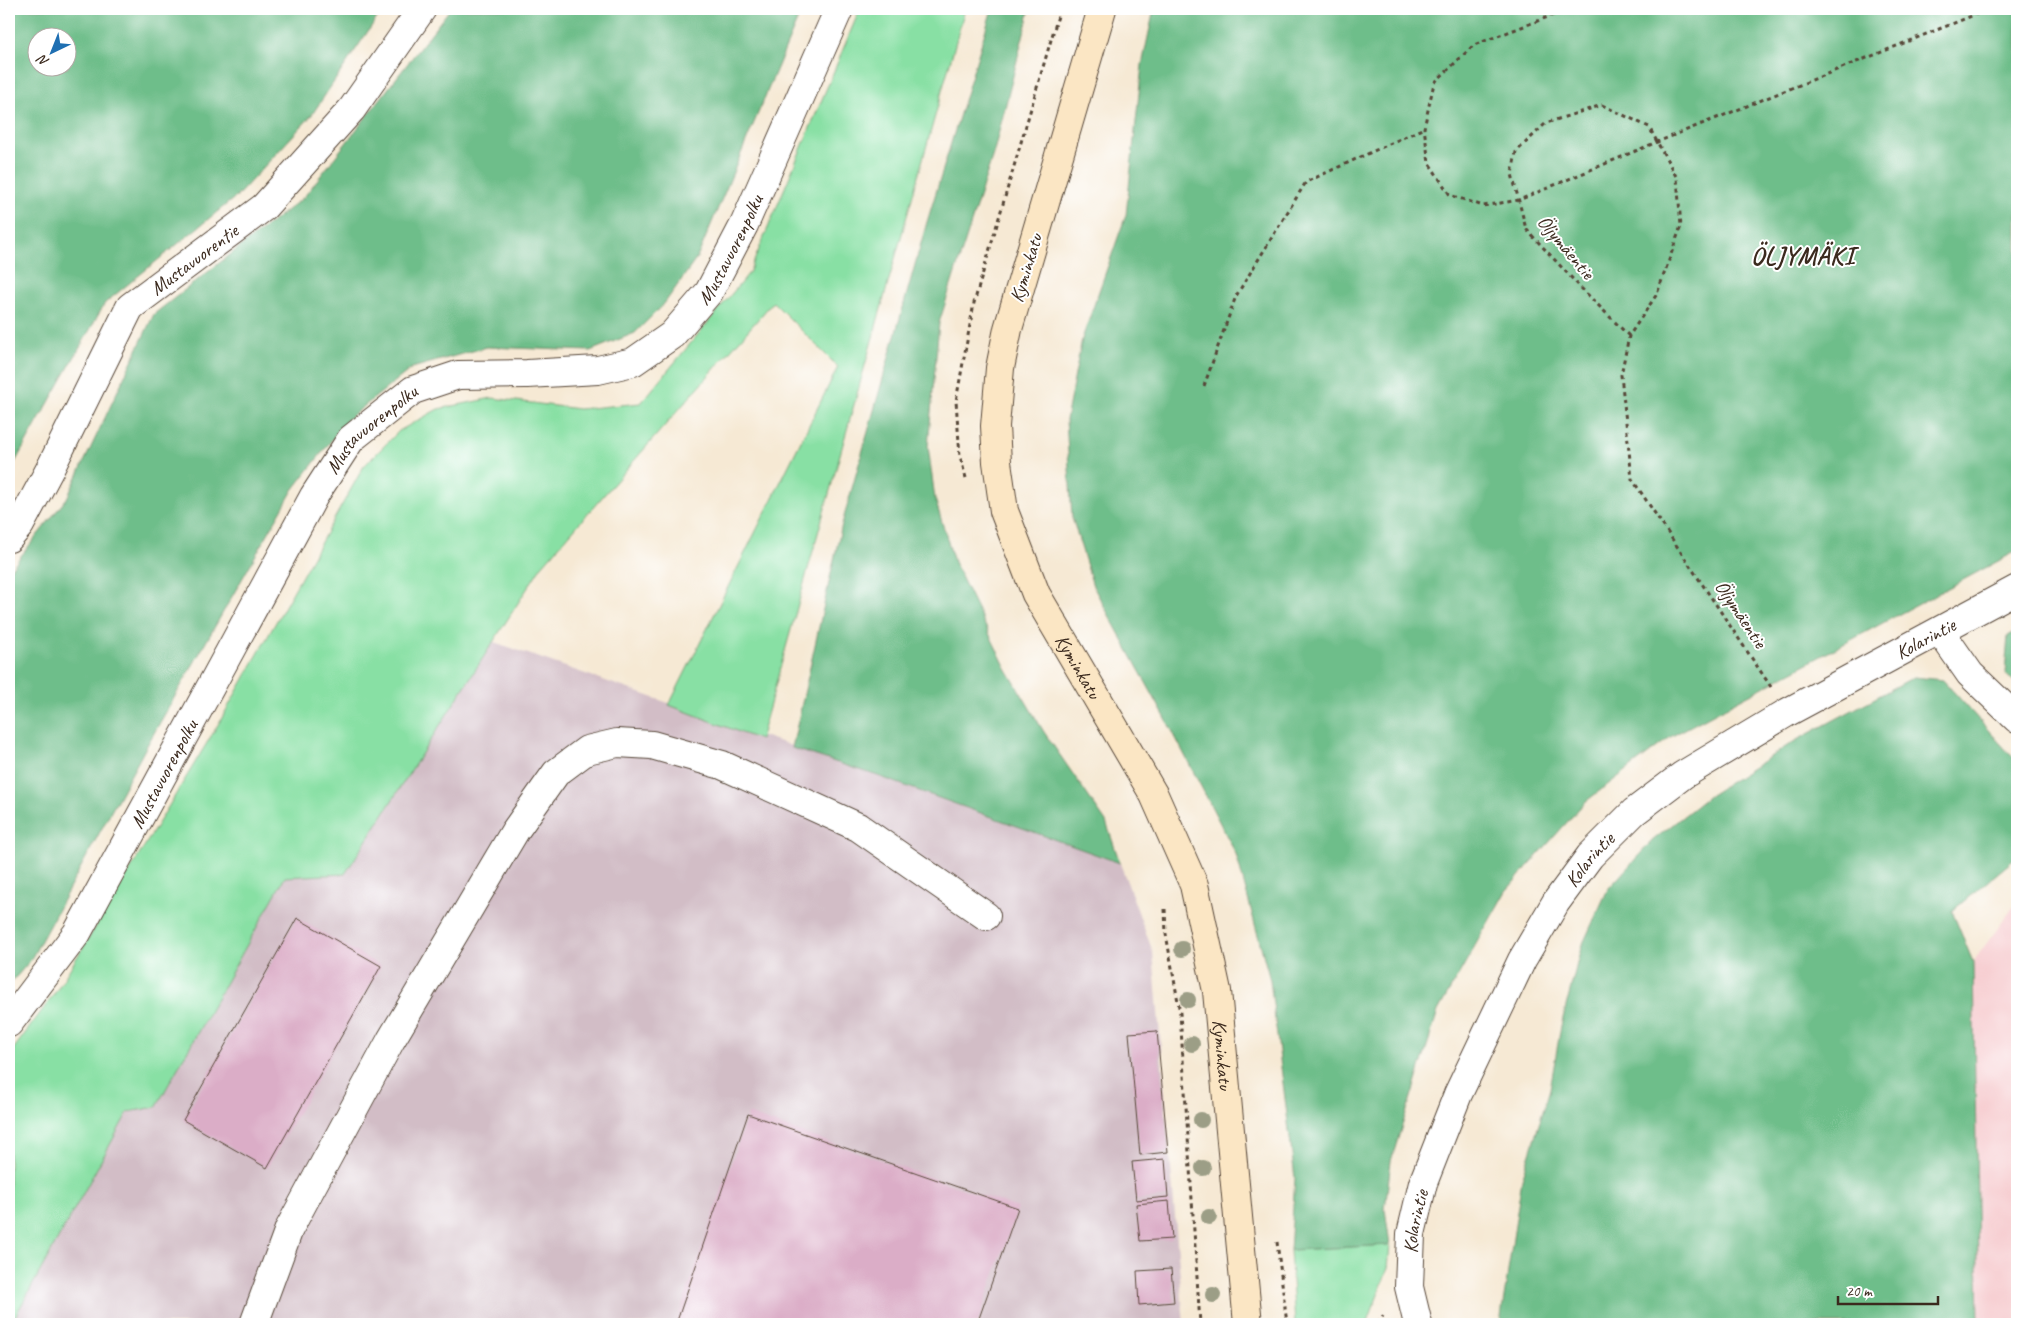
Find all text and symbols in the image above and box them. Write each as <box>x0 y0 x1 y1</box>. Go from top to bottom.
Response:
north arrow <box>28 28 78 78</box>
text: N <box>33 50 52 70</box>
street label: Mustavuorenpolku <box>691 189 769 310</box>
street label: Öljymäentie <box>1532 210 1601 285</box>
street label: Mustavuorentie <box>145 217 244 300</box>
street label: Kyminkatu <box>1004 229 1049 305</box>
district label: ÖLJYMÄKI <box>1751 240 1860 272</box>
street label: Mustavuorenpolku <box>319 378 423 478</box>
street label: Öljymäentie <box>1709 575 1774 654</box>
street label: Kolarintie <box>1891 611 1961 665</box>
street label: Kyminkatu <box>1050 630 1108 705</box>
street label: Mustavuorenpolku <box>124 714 204 832</box>
street label: Kolarintie <box>1559 826 1620 892</box>
street label: Kyminkatu <box>1207 1018 1239 1093</box>
street label: Kolarintie <box>1398 1186 1434 1254</box>
scale bar <box>1838 1273 1938 1305</box>
text: 20 m <box>1846 1282 1873 1301</box>

